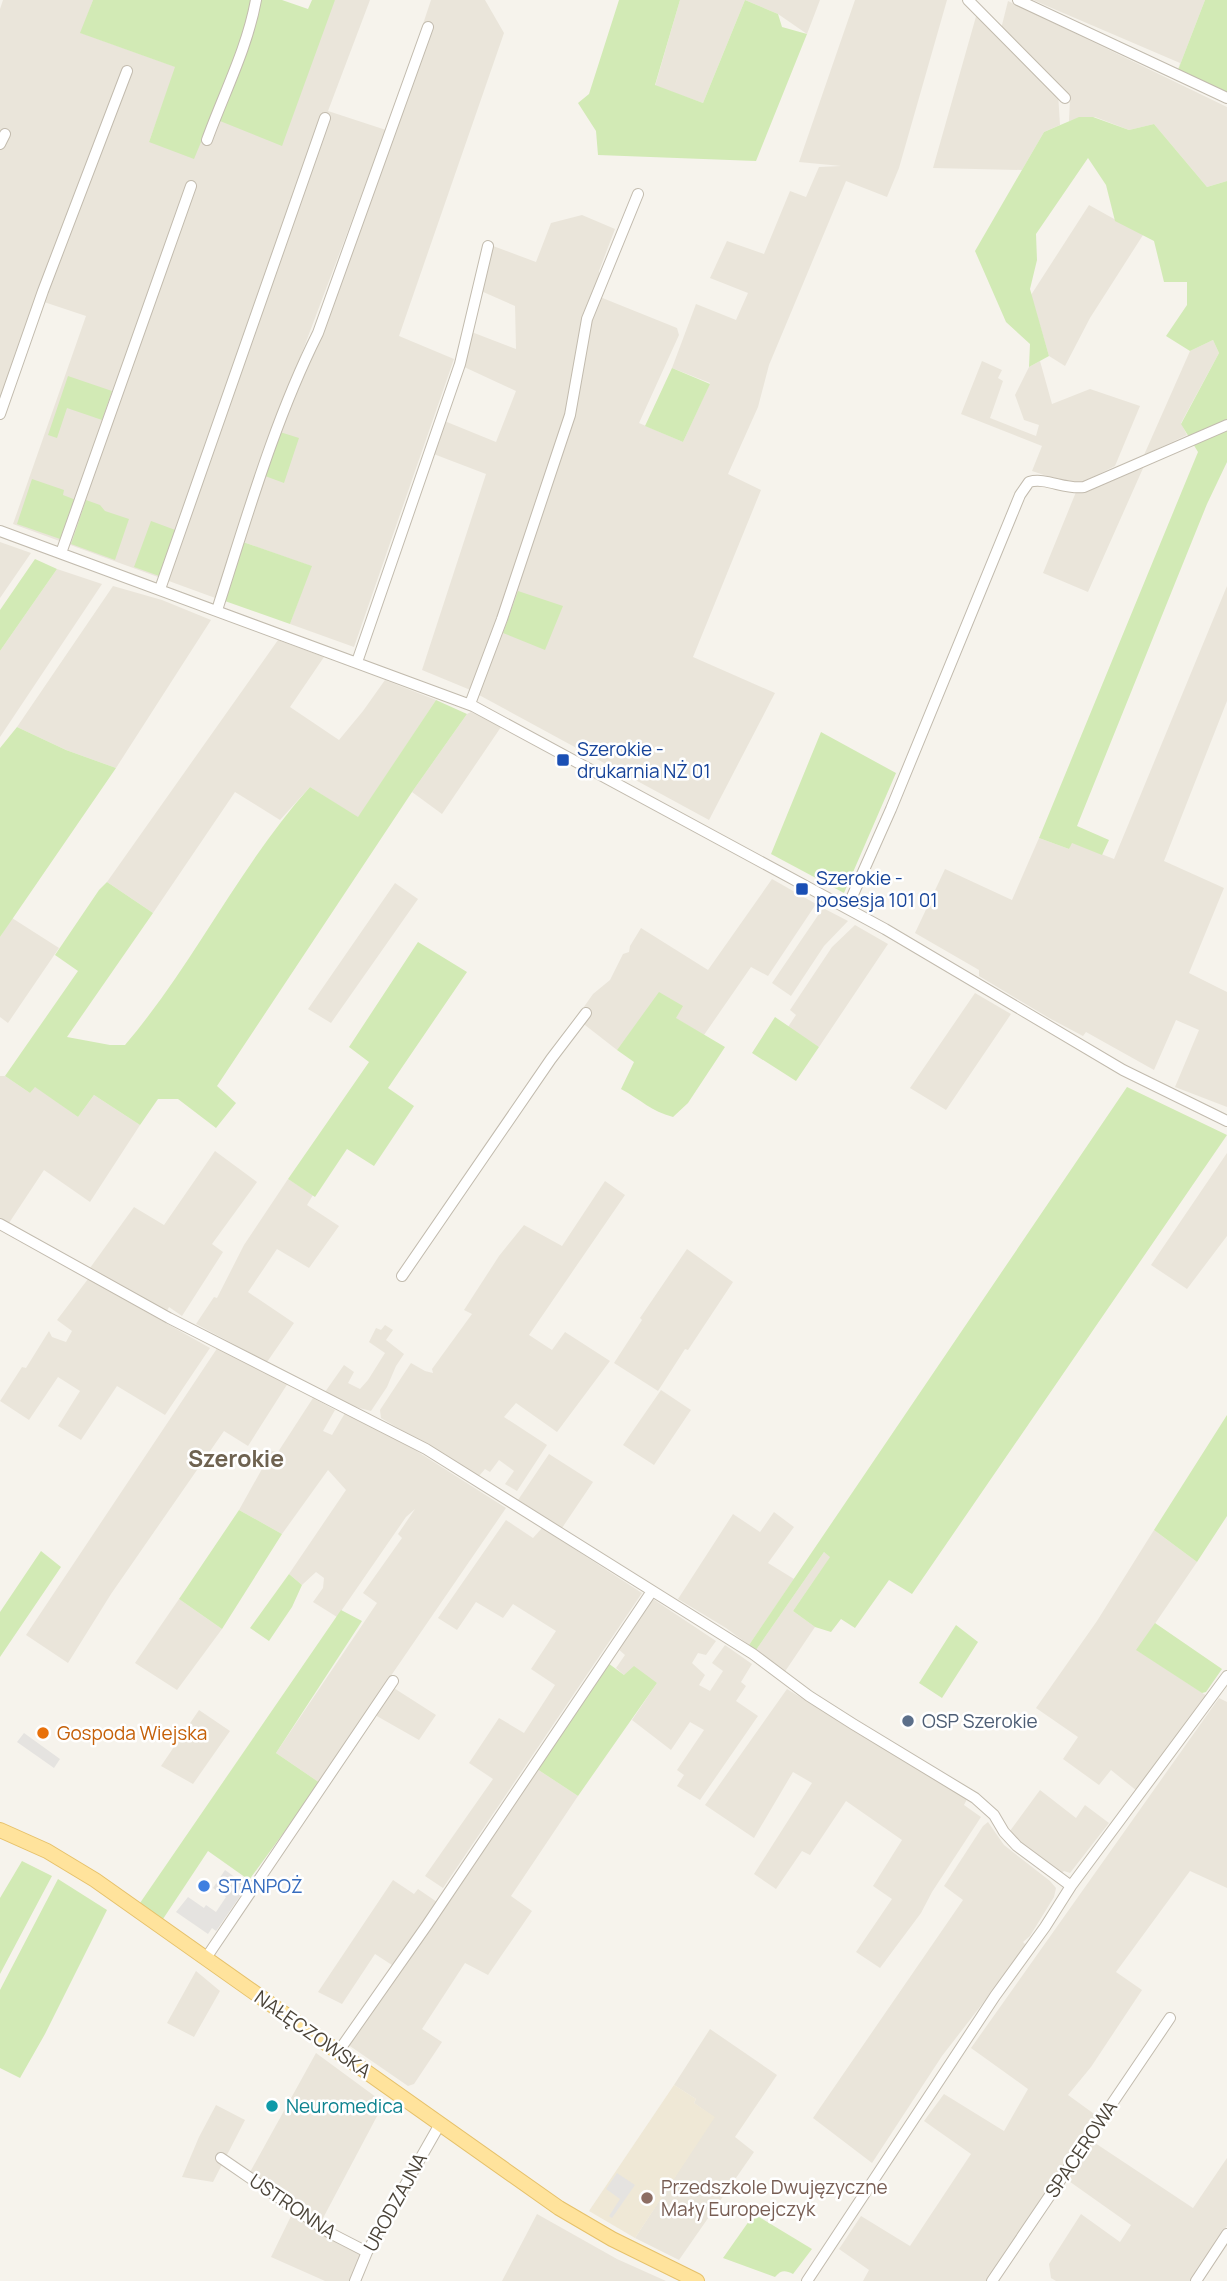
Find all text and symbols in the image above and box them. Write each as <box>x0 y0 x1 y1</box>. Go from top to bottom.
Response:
place label: Szerokie - drukarnia NŻ 01 <box>577 736 711 784</box>
marker: Szerokie - drukarnia NŻ 01 <box>555 752 571 768</box>
place label: Szerokie - posesja 101 01 <box>816 865 938 913</box>
marker: Szerokie - posesja 101 01 <box>794 881 810 897</box>
district label: Szerokie <box>188 1442 284 1474</box>
place label: OSP Szerokie <box>922 1708 1038 1734</box>
marker: OSP Szerokie <box>900 1713 916 1729</box>
place label: Gospoda Wiejska <box>57 1720 207 1746</box>
marker: Gospoda Wiejska <box>35 1725 51 1741</box>
place label: STANPOŻ <box>218 1873 303 1899</box>
marker: STANPOŻ <box>196 1878 212 1894</box>
street label: NAŁĘCZOWSKA <box>250 1984 376 2084</box>
place label: Neuromedica <box>286 2093 403 2119</box>
street label: SPACEROWA <box>1039 2095 1123 2203</box>
marker: Neuromedica <box>264 2098 280 2114</box>
street label: URODZAJNA <box>357 2148 433 2256</box>
street label: USTRONNA <box>244 2167 342 2245</box>
place label: Przedszkole Dwujęzyczne Mały Europejczyk <box>661 2174 888 2222</box>
marker: Przedszkole Dwujęzyczne Mały Europejczyk <box>639 2190 655 2206</box>

